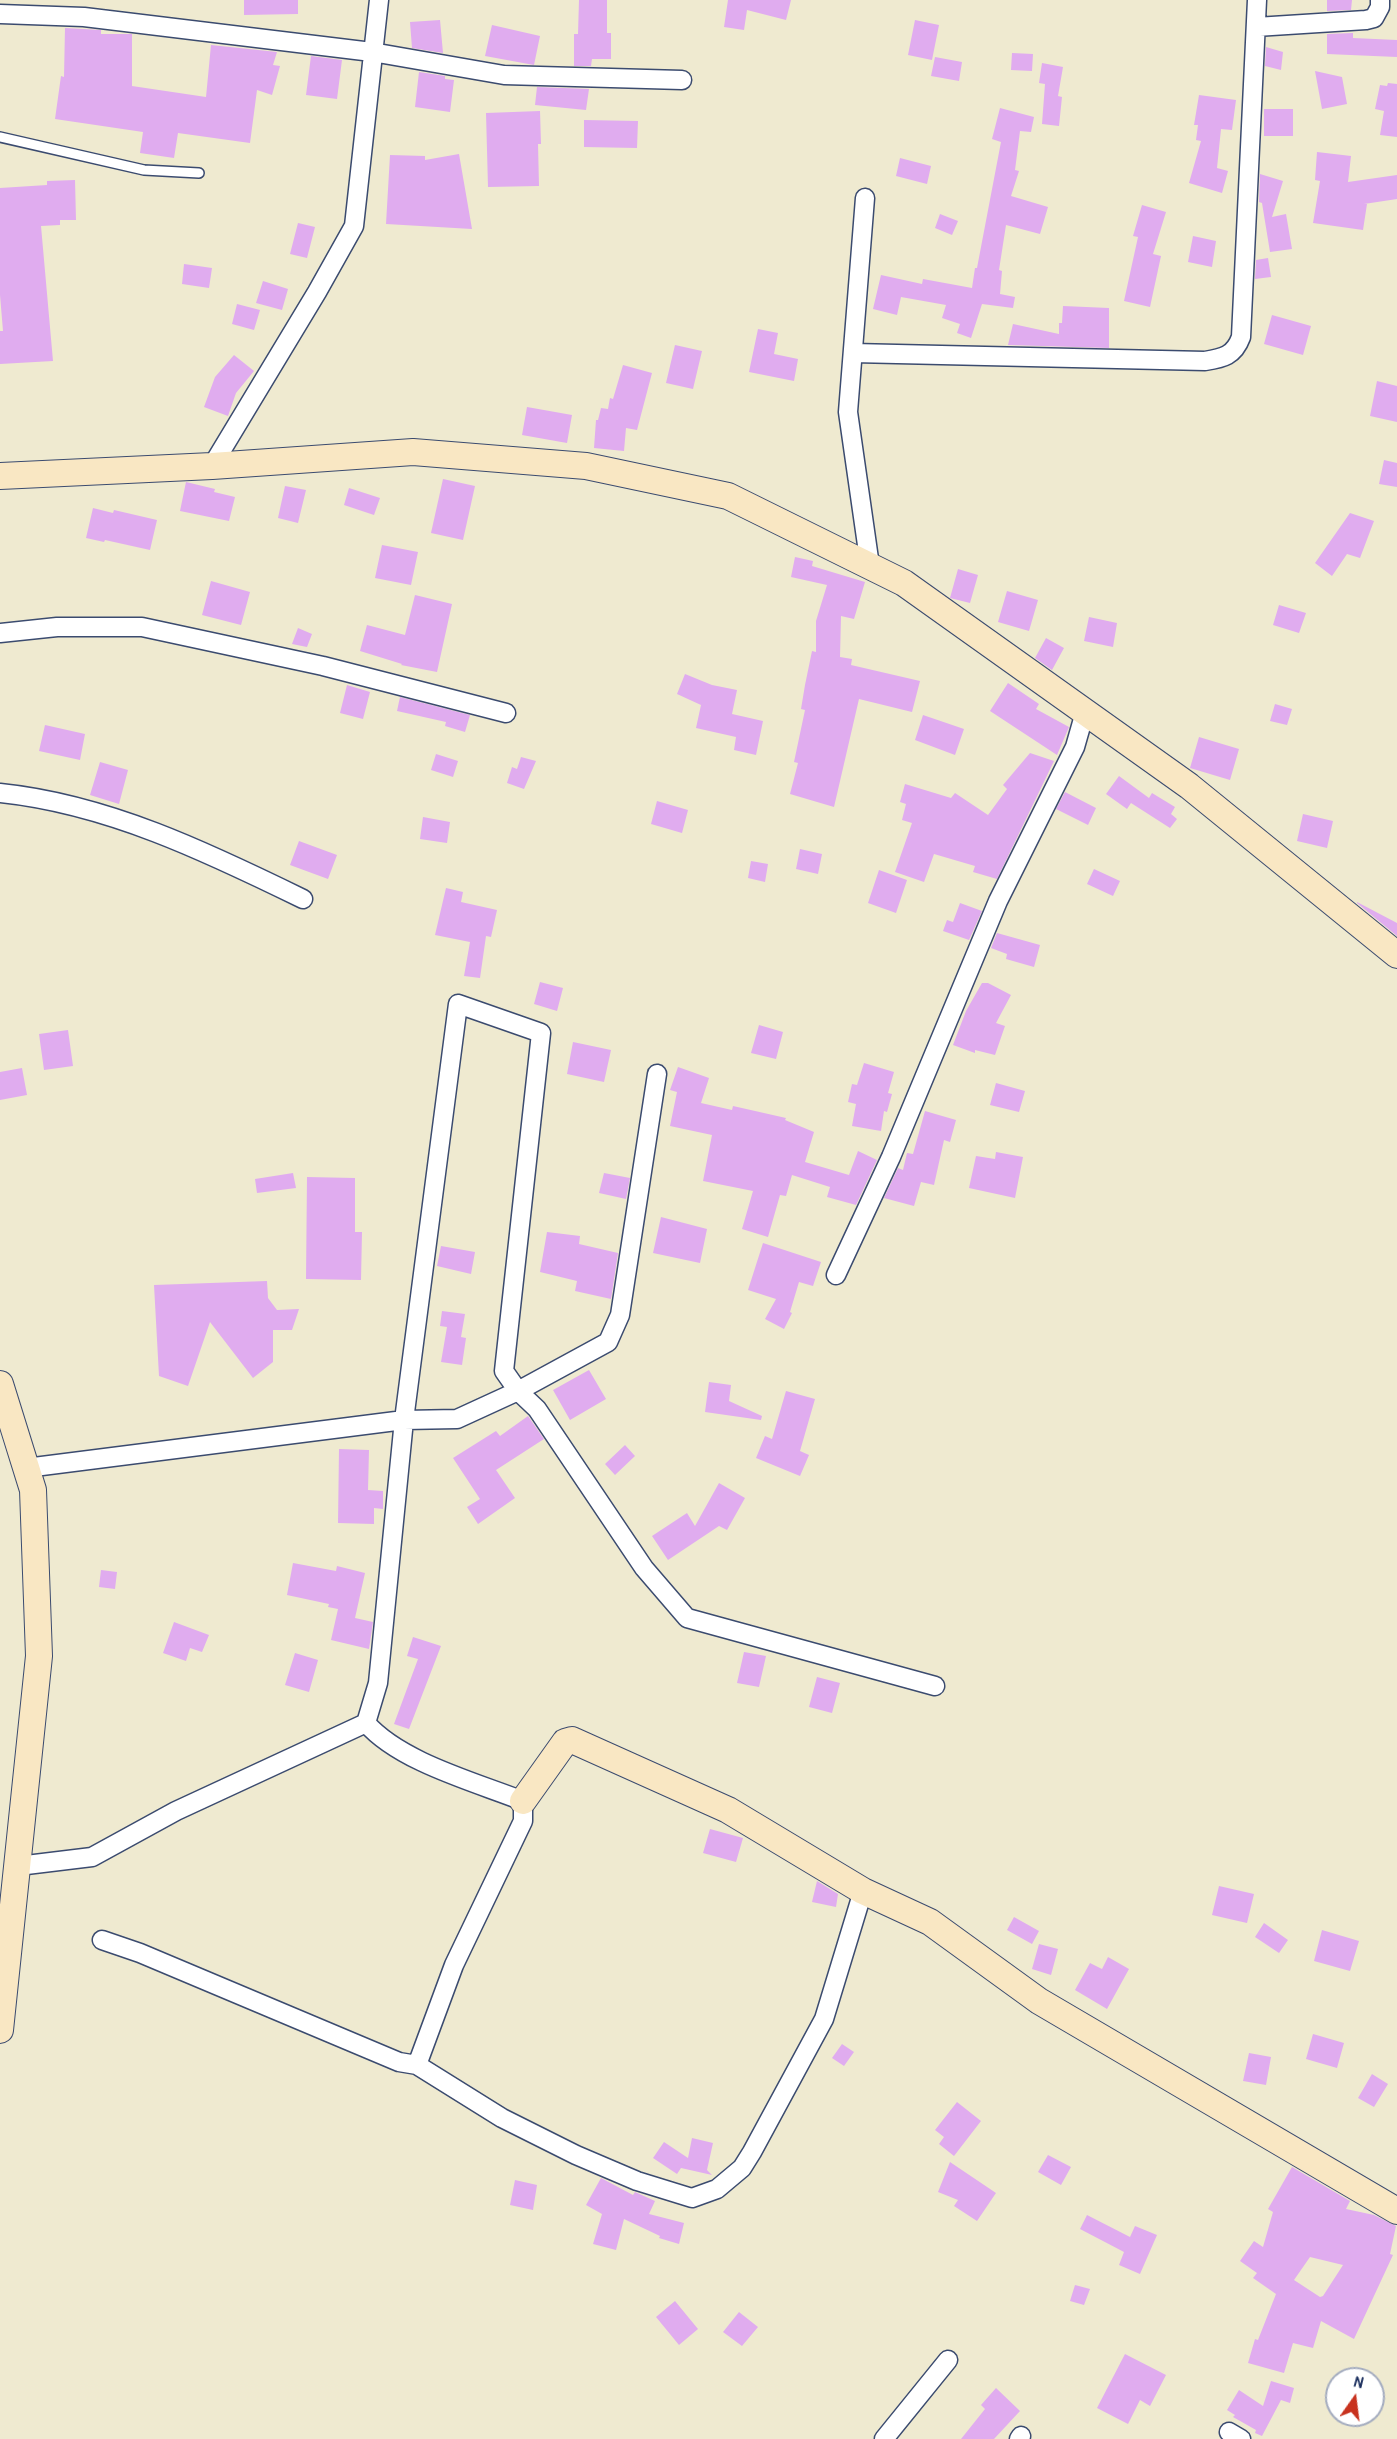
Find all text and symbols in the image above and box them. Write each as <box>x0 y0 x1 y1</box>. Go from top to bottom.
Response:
north arrow <box>1325 2367 1385 2427</box>
text: N <box>1352 2370 1366 2393</box>

